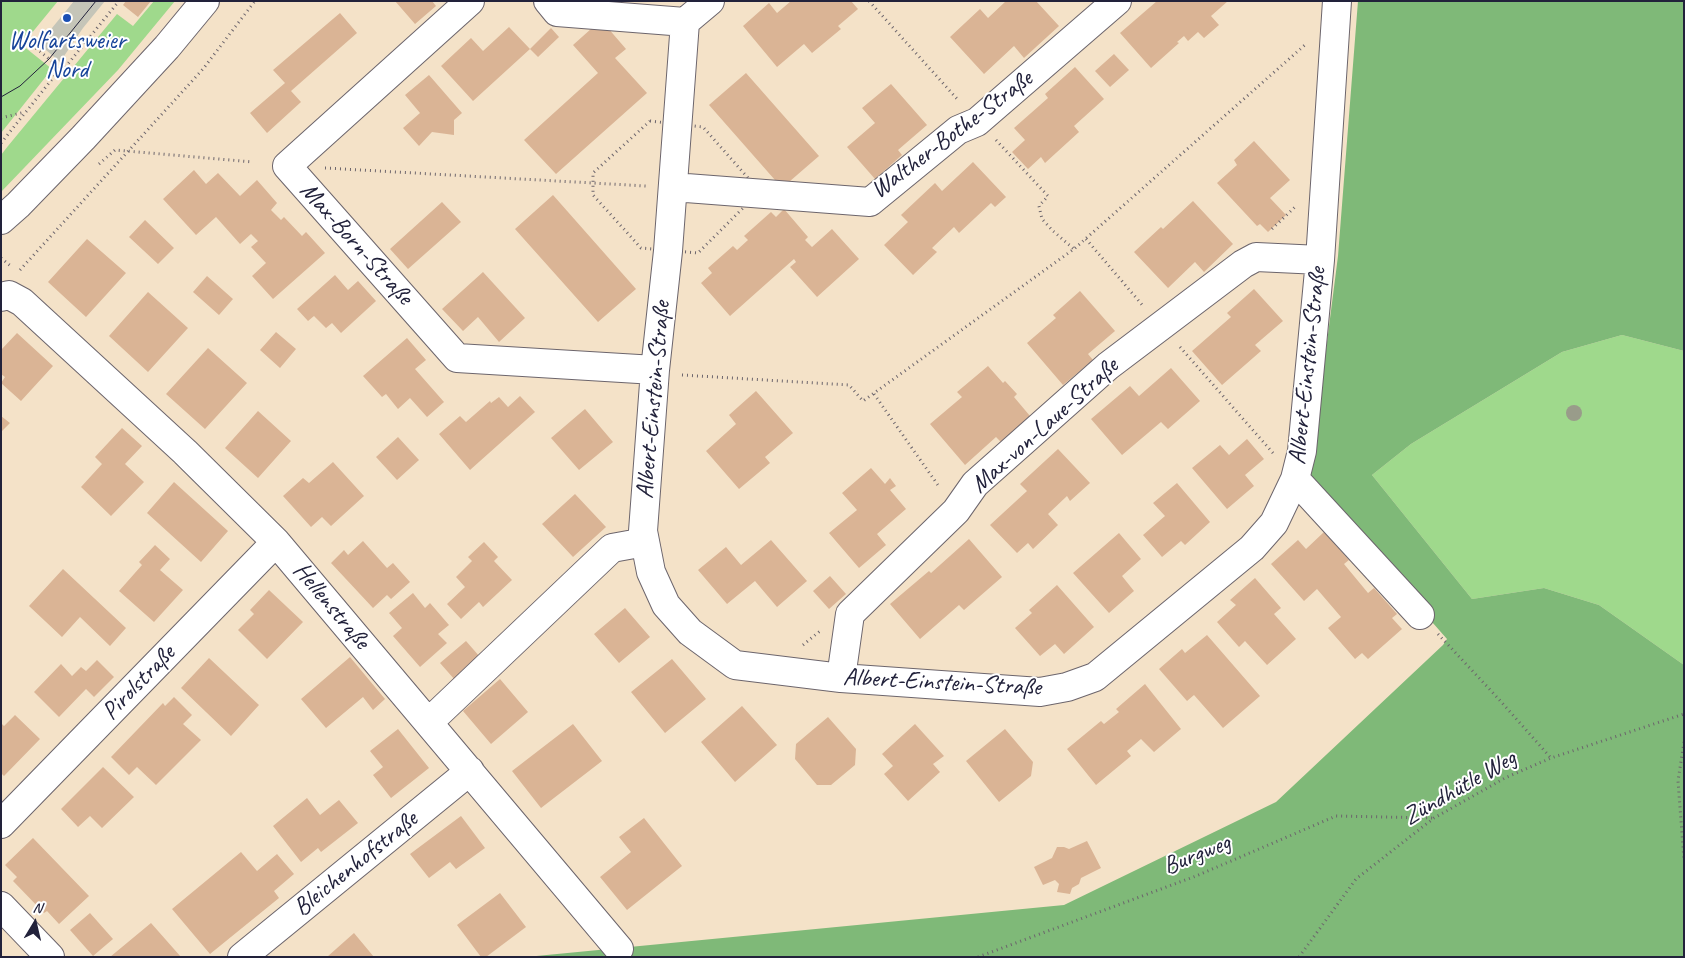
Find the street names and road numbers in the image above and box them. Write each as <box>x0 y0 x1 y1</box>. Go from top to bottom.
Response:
street label: Walther-Bothe-Straße <box>865 64 1039 206</box>
street label: Max-Born-Straße <box>293 176 419 312</box>
street label: Albert-Einstein-Straße <box>1283 266 1333 466</box>
street label: Albert-Einstein-Straße <box>630 300 678 500</box>
street label: Max-von-Laue-Straße <box>965 352 1125 500</box>
street label: Hellenstraße <box>286 556 376 656</box>
street label: Pirolstraße <box>96 639 182 727</box>
street label: Albert-Einstein-Straße <box>842 663 1042 703</box>
street label: Zündhütle Weg <box>1398 744 1522 832</box>
street label: Bleichenhofstraße <box>288 805 424 923</box>
street label: Burgweg <box>1159 828 1235 882</box>

